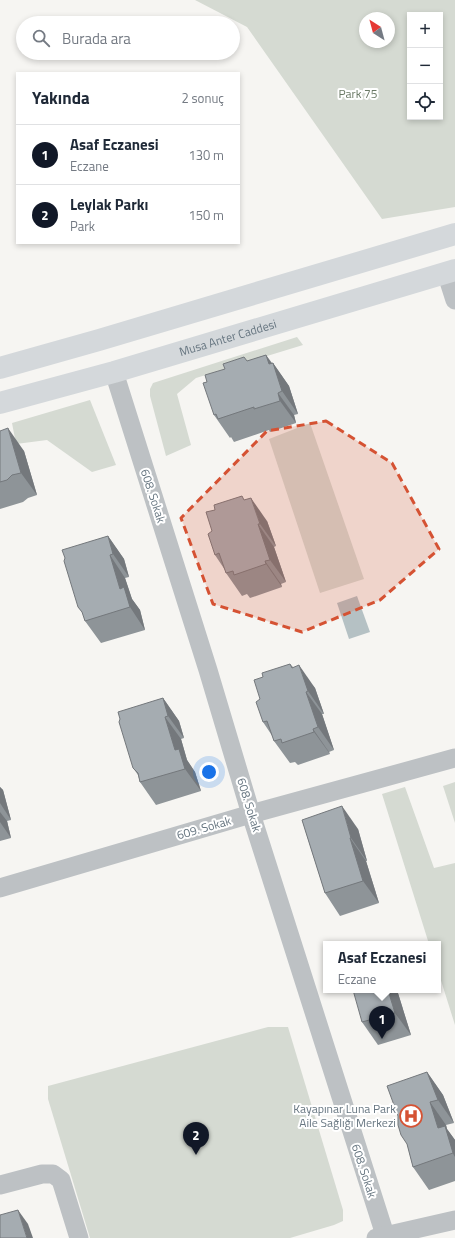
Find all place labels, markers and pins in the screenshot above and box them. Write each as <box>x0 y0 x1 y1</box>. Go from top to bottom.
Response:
pin: 1 <box>369 1006 395 1039</box>
place label: Kayapınar Luna Park Aile Sağlığı Merkezi <box>293 1099 396 1132</box>
hospital icon: Kayapınar Luna Park Aile Sağlığı Merkezi <box>398 1103 424 1129</box>
pin: 2 <box>183 1122 209 1155</box>

